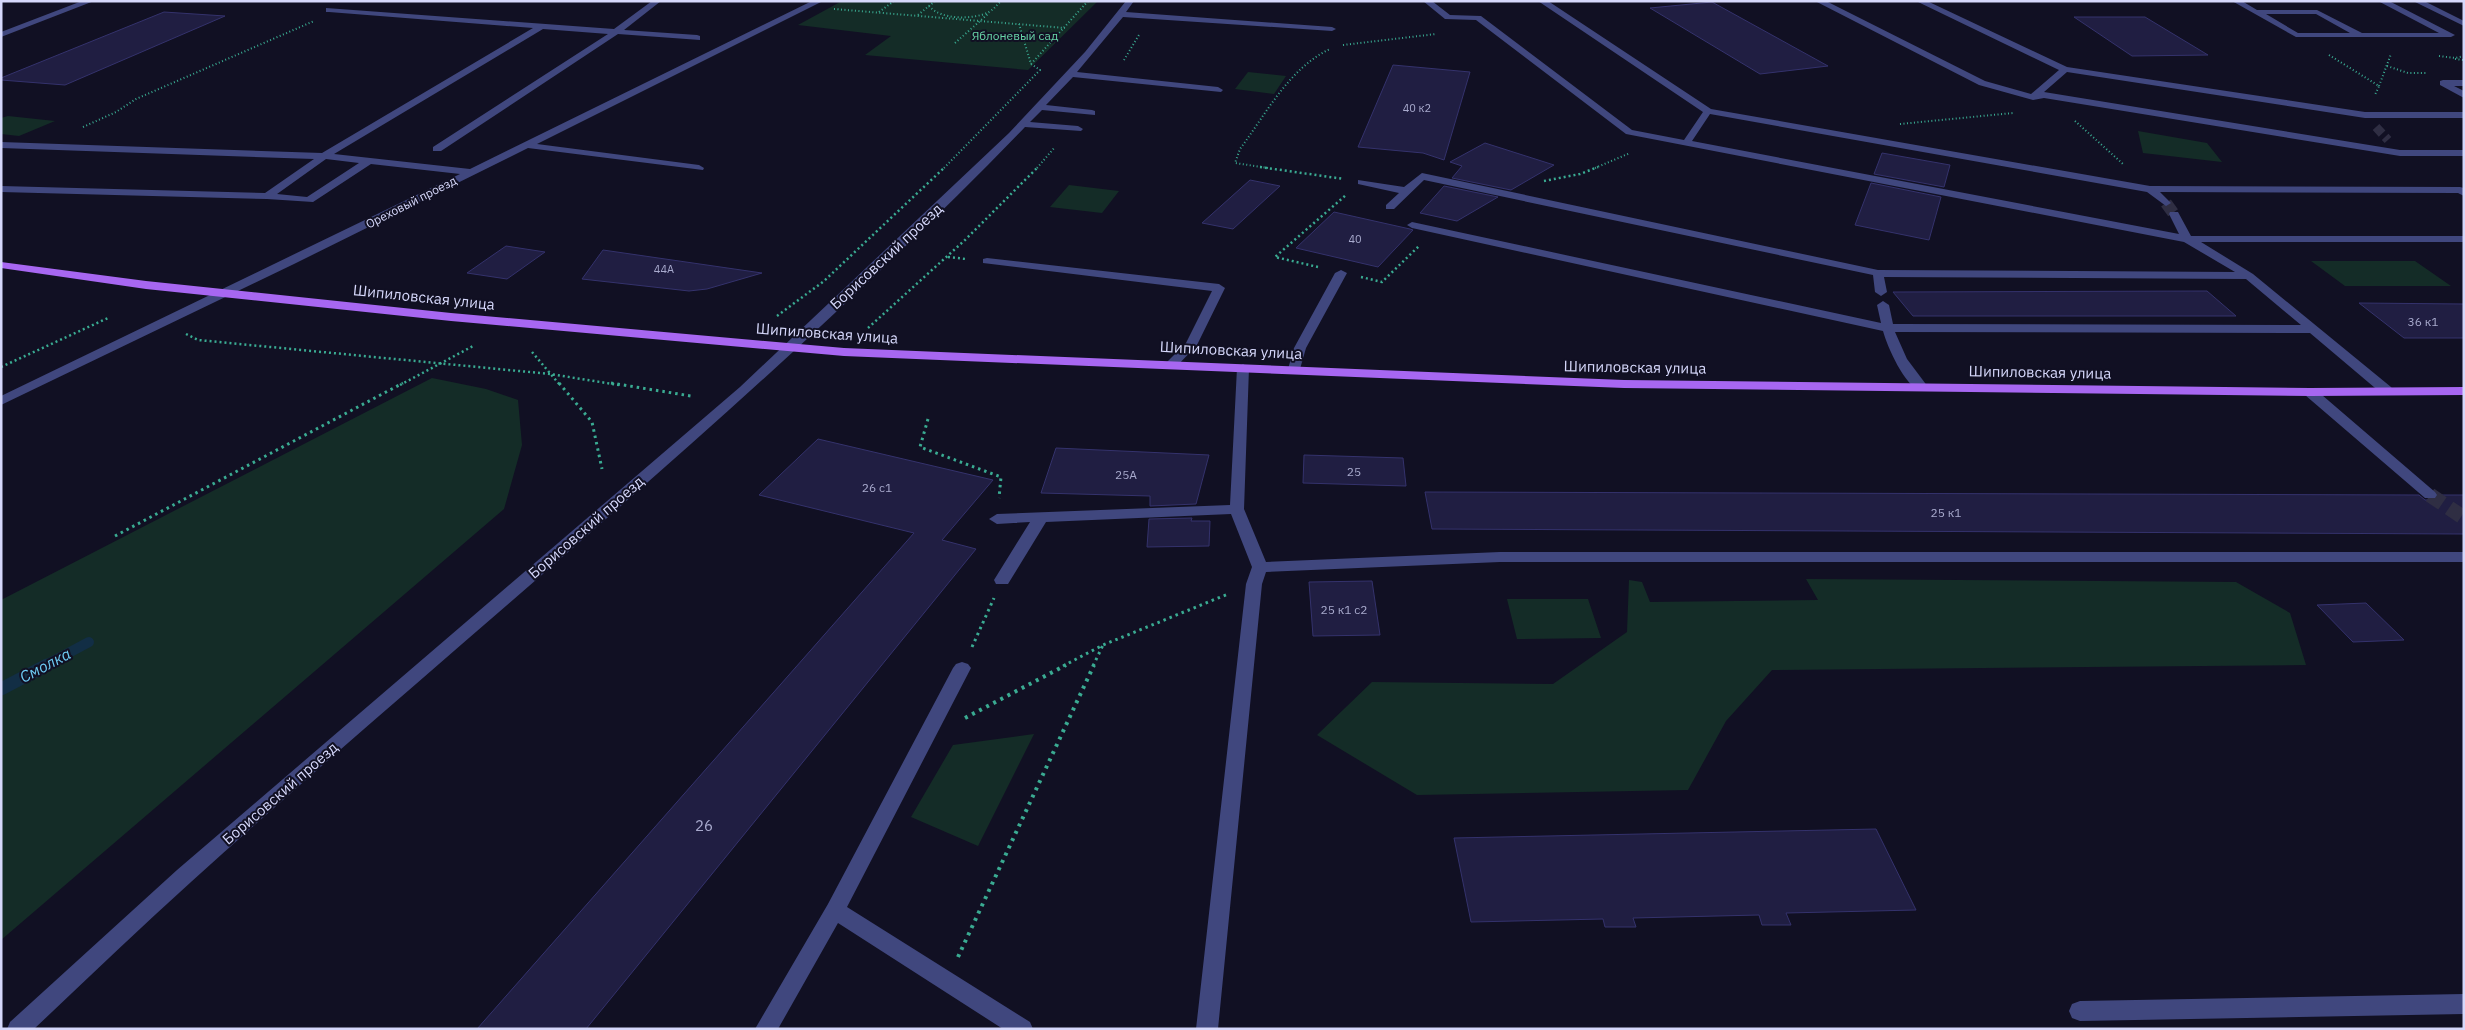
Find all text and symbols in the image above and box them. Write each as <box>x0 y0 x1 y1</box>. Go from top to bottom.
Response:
park label: Яблоневый сад <box>972 28 1058 43</box>
house number: 40 к2 <box>1403 101 1431 115</box>
street label: Ореховый проезд <box>363 173 459 231</box>
street label: Борисовский проезд <box>826 199 946 313</box>
house number: 40 <box>1348 232 1362 246</box>
house number: 44А <box>654 262 674 276</box>
street label: Шипиловская улица <box>352 280 496 314</box>
house number: 36 к1 <box>2407 314 2439 329</box>
street label: Шипиловская улица <box>755 319 899 347</box>
street label: Шипиловская улица <box>1159 337 1303 363</box>
street label: Шипиловская улица <box>1564 356 1706 378</box>
street label: Шипиловская улица <box>1969 361 2111 383</box>
house number: 25 <box>1347 464 1361 479</box>
house number: 25А <box>1115 467 1137 482</box>
street label: Борисовский проезд <box>524 472 648 582</box>
house number: 26 с1 <box>862 480 892 495</box>
house number: 25 к1 <box>1930 505 1962 520</box>
house number: 25 к1 с2 <box>1320 602 1368 617</box>
water label: Смолка <box>16 643 74 687</box>
street label: Борисовский проезд <box>218 738 342 848</box>
house number: 26 <box>695 816 713 835</box>

